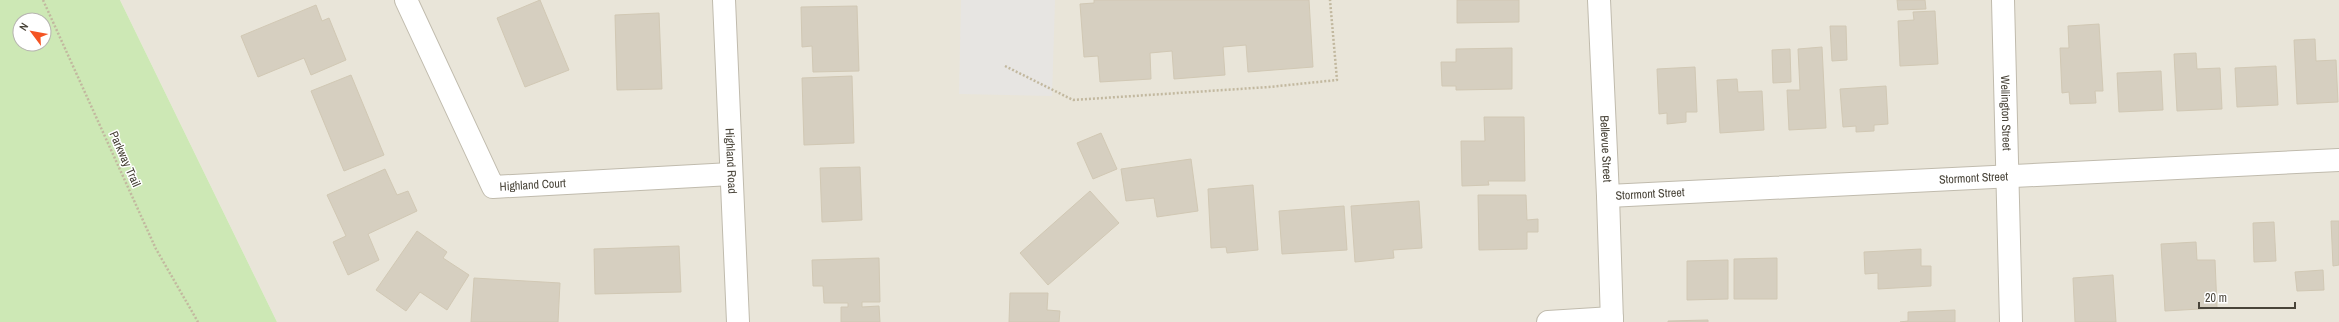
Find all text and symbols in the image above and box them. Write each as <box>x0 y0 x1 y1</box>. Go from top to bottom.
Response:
north arrow <box>12 12 52 52</box>
text: N <box>16 20 31 33</box>
street label: Wellington Street <box>1997 75 2015 151</box>
street label: Bellevue Street <box>1596 115 1615 183</box>
street label: Highland Road <box>722 128 740 194</box>
street label: Parkway Trail <box>106 129 144 189</box>
street label: Stormont Street <box>1939 168 2009 188</box>
street label: Highland Court <box>499 175 566 195</box>
street label: Stormont Street <box>1615 184 1685 204</box>
scale bar <box>2199 284 2295 310</box>
text: 20 m <box>2205 290 2227 306</box>

